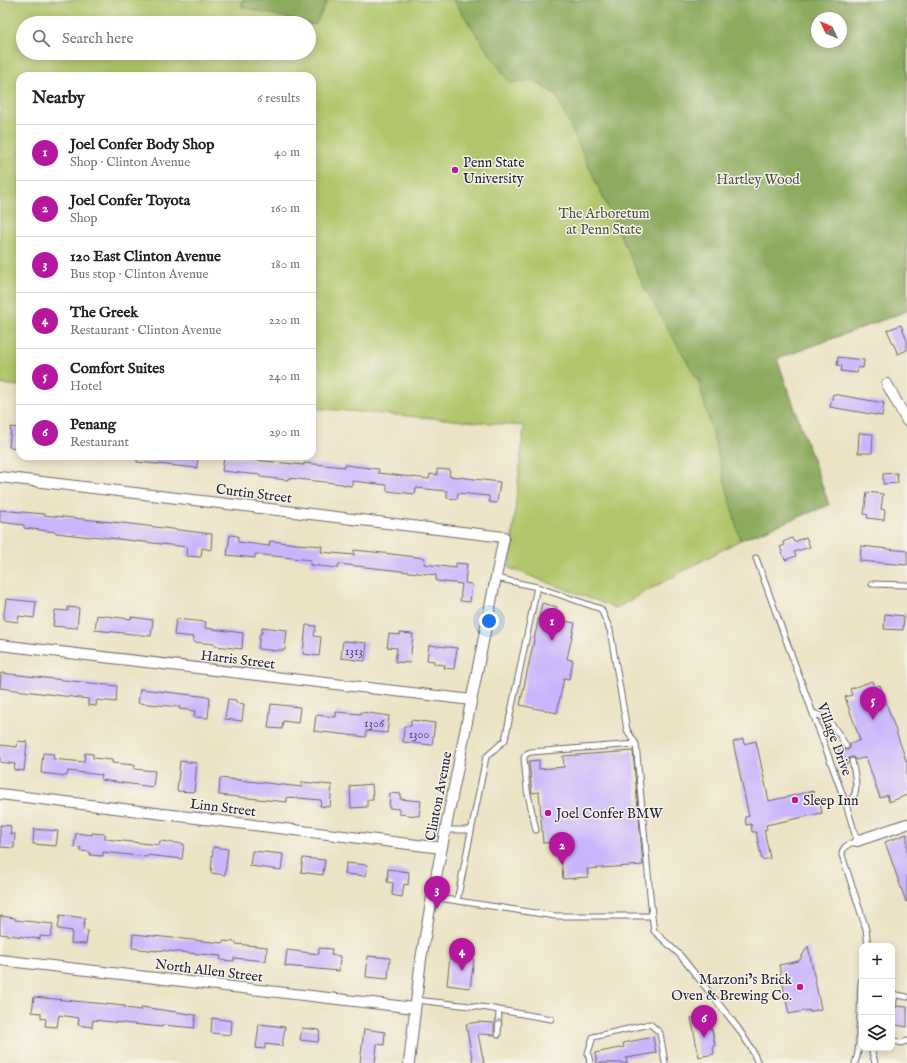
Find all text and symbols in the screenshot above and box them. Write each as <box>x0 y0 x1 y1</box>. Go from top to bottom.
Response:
north arrow <box>811 12 847 48</box>
search box <box>16 16 316 60</box>
icon: search <box>30 27 52 49</box>
text: Search here <box>62 29 133 48</box>
text: Nearby <box>32 88 85 109</box>
text: 6 results <box>257 90 300 107</box>
text: Joel Confer Body Shop <box>70 135 214 154</box>
text: 1 <box>43 144 47 161</box>
text: 40 m <box>274 144 300 161</box>
text: Shop · Clinton Avenue <box>70 154 190 171</box>
place label: Penn State University <box>463 154 525 188</box>
marker: Penn State University <box>450 165 460 175</box>
park label: Hartley Wood <box>716 171 800 189</box>
text: Joel Confer Toyota <box>70 191 190 210</box>
text: 2 <box>42 200 48 217</box>
text: 160 m <box>270 200 300 217</box>
park label: The Arboretum at Penn State <box>558 205 650 239</box>
text: Shop <box>70 210 98 227</box>
text: 120 East Clinton Avenue <box>70 247 221 266</box>
text: 3 <box>43 256 47 273</box>
text: 180 m <box>271 256 300 273</box>
text: Bus stop · Clinton Avenue <box>70 266 208 283</box>
text: The Greek <box>70 303 138 322</box>
text: 4 <box>42 312 48 329</box>
text: 220 m <box>269 312 300 329</box>
text: Restaurant · Clinton Avenue <box>70 322 222 339</box>
text: Comfort Suites <box>70 359 164 378</box>
text: 5 <box>43 368 47 385</box>
text: 240 m <box>268 368 300 385</box>
text: Hotel <box>70 378 102 395</box>
text: Penang <box>70 415 116 434</box>
text: 6 <box>42 424 48 441</box>
text: 290 m <box>269 424 300 441</box>
text: Restaurant <box>70 434 129 451</box>
street label: Curtin Street <box>215 480 293 508</box>
pin: 1 <box>539 608 565 641</box>
your location <box>479 611 499 631</box>
house number: 1313 <box>345 644 363 659</box>
street label: Harris Street <box>200 646 276 674</box>
pin: 5 <box>860 687 886 720</box>
street label: Village Drive <box>812 699 856 779</box>
house number: 1306 <box>364 716 385 731</box>
house number: 1300 <box>409 727 429 742</box>
street label: Clinton Avenue <box>422 749 457 842</box>
place label: Sleep Inn <box>803 792 859 810</box>
street label: Linn Street <box>189 795 257 821</box>
marker: Sleep Inn <box>790 795 800 805</box>
place label: Joel Confer BMW <box>554 805 663 823</box>
marker: Joel Confer BMW <box>543 808 553 818</box>
pin: 2 <box>549 832 575 865</box>
pin: 3 <box>424 876 450 909</box>
pin: 4 <box>449 938 475 971</box>
map controls <box>859 943 895 1051</box>
button: + <box>859 943 895 979</box>
street label: North Allen Street <box>154 955 264 987</box>
place label: Marzoni’s Brick Oven & Brewing Co. <box>671 971 793 1005</box>
button: − <box>859 979 895 1015</box>
marker: Marzoni’s Brick Oven & Brewing Co. <box>795 982 805 992</box>
pin: 6 <box>691 1005 717 1038</box>
button: layers <box>859 1015 895 1051</box>
one-way arrow <box>494 1019 503 1025</box>

